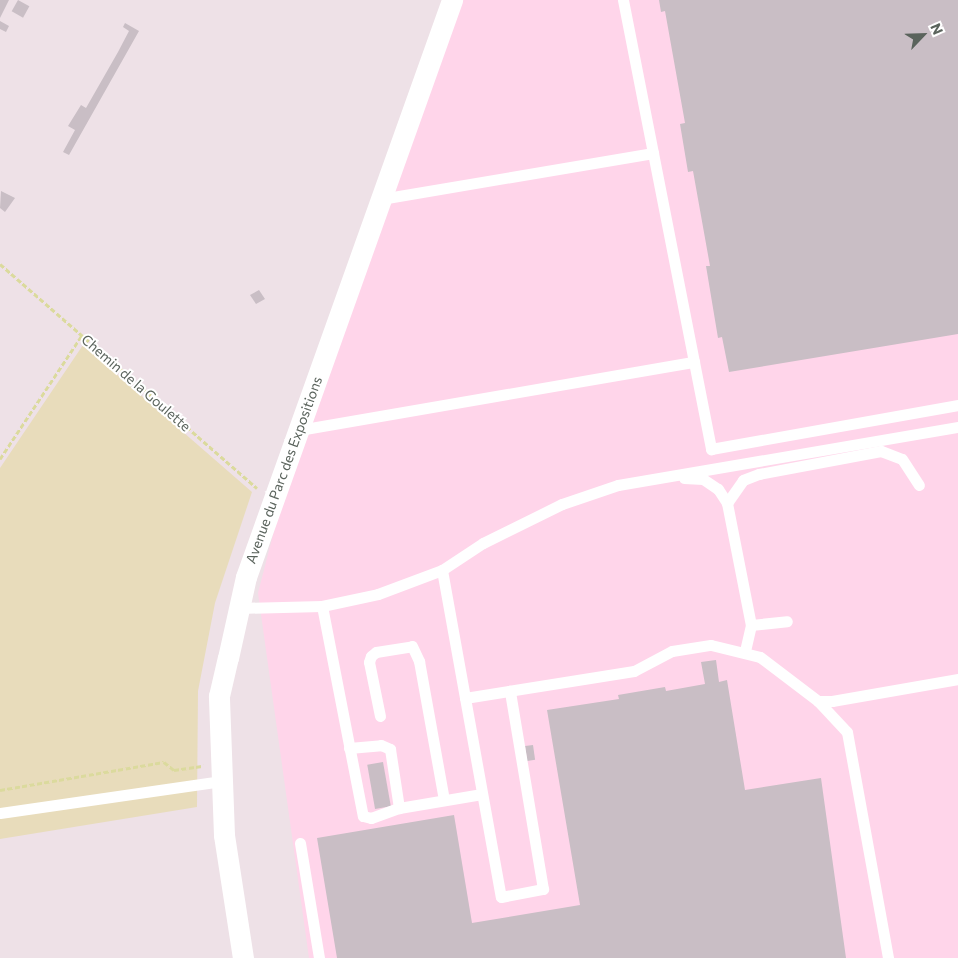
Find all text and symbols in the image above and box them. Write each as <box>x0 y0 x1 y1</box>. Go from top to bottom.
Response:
north arrow <box>898 10 948 60</box>
text: N <box>927 20 947 37</box>
street label: Chemin de la Goulette <box>78 331 194 435</box>
street label: Avenue du Parc des Expositions <box>242 374 326 566</box>

